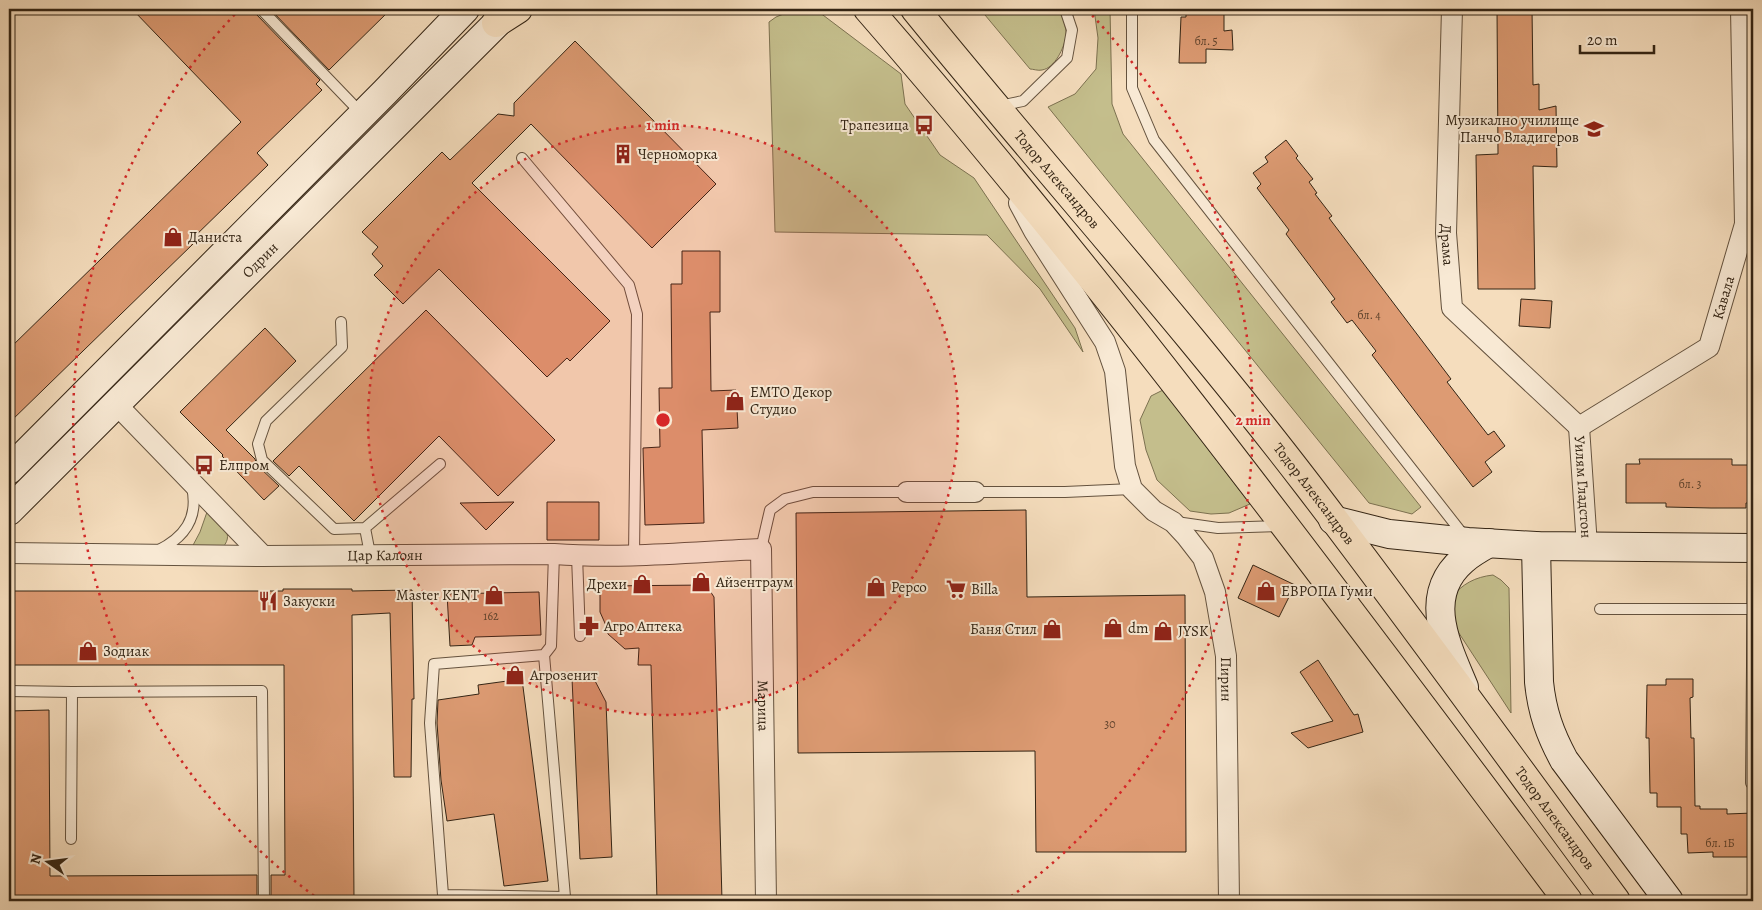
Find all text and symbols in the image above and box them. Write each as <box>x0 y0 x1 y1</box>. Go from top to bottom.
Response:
scale bar <box>1580 22 1653 54</box>
text: 20 m <box>1587 30 1618 50</box>
house number: бл. 5 <box>1194 33 1218 49</box>
place label: Музикално училище Панчо Владигеров <box>1445 110 1579 147</box>
bus stop icon: Трапезица <box>913 114 935 136</box>
text: 1 min <box>646 115 680 135</box>
place label: Трапезица <box>841 115 909 135</box>
school or university icon: Музикално училище Панчо Владигеров <box>1583 118 1605 140</box>
street label: Тодор Александров <box>1010 126 1105 233</box>
building icon: Черноморка <box>612 143 634 165</box>
place label: Черноморка <box>638 144 718 164</box>
street label: Драма <box>1436 224 1459 266</box>
shop icon: Даниста <box>162 226 184 248</box>
place label: Даниста <box>188 227 242 247</box>
street label: Одрин <box>238 237 283 282</box>
street label: Кавала <box>1708 273 1739 322</box>
house number: бл. 4 <box>1357 307 1381 323</box>
place label: ЕМТО Декор Студио <box>750 382 832 419</box>
shop icon: ЕМТО Декор Студио <box>724 390 746 412</box>
text: 2 min <box>1235 410 1271 430</box>
centre of rings <box>654 411 672 429</box>
street label: Уилям Гладстон <box>1570 435 1596 539</box>
street label: Тодор Александров <box>1269 439 1360 549</box>
bus stop icon: Елпром <box>193 454 215 476</box>
place label: Елпром <box>219 455 269 475</box>
house number: бл. 3 <box>1678 476 1702 492</box>
street label: Цар Калоян <box>347 545 423 565</box>
shop icon: Айзентраум <box>690 571 712 593</box>
place label: Айзентраум <box>715 572 793 592</box>
shop icon: Дрехи <box>631 573 653 595</box>
place label: Дрехи <box>587 574 627 594</box>
shop icon: Pepco <box>865 576 887 598</box>
place label: Pepco <box>891 577 927 597</box>
supermarket icon: Billa <box>945 578 967 600</box>
place label: Billa <box>971 579 998 599</box>
shop icon: ЕВРОПА Гуми <box>1255 580 1277 602</box>
place label: ЕВРОПА Гуми <box>1281 581 1373 601</box>
shop icon: Master KENT <box>483 584 505 606</box>
place label: Master KENT <box>396 585 480 605</box>
restaurant icon: Закуски <box>257 590 279 612</box>
place label: Закуски <box>283 591 335 611</box>
house number: 162 <box>483 608 499 624</box>
pharmacy icon: Агро Аптека <box>578 615 600 637</box>
place label: Агро Аптека <box>603 616 682 636</box>
shop icon: dm <box>1102 617 1124 639</box>
shop icon: Баня Стил <box>1041 618 1063 640</box>
place label: dm <box>1128 618 1149 638</box>
place label: Баня Стил <box>970 619 1037 639</box>
shop icon: JYSK <box>1152 620 1174 642</box>
place label: JYSK <box>1178 621 1209 641</box>
shop icon: Зодиак <box>77 640 99 662</box>
place label: Зодиак <box>103 641 149 661</box>
street label: Пирин <box>1216 657 1237 702</box>
shop icon: Агрозенит <box>504 664 526 686</box>
place label: Агрозенит <box>529 665 598 685</box>
street label: Марица <box>753 680 774 732</box>
house number: 30 <box>1104 716 1116 732</box>
street label: Тодор Александров <box>1510 763 1600 874</box>
house number: бл. 1Б <box>1705 835 1735 851</box>
north arrow <box>22 838 72 888</box>
text: N <box>25 852 46 866</box>

